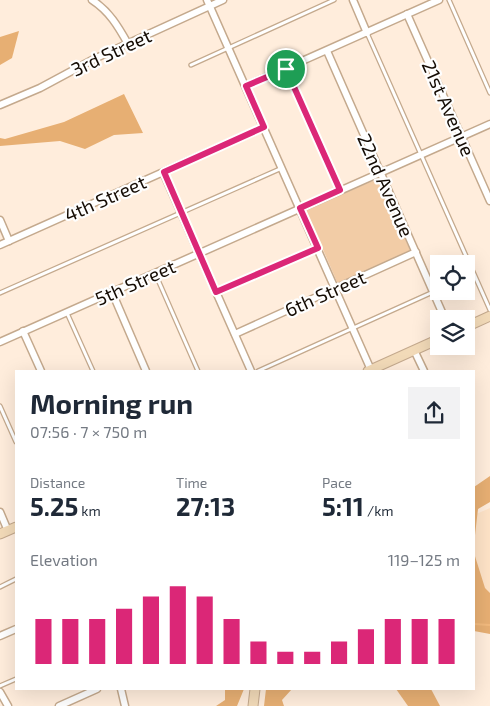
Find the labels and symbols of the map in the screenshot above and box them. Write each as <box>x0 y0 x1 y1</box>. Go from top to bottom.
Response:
street label: 3rd Street <box>67 23 155 81</box>
pin <box>265 48 307 90</box>
street label: 21st Avenue <box>418 56 480 160</box>
street label: 22nd Avenue <box>353 130 419 240</box>
street label: 4th Street <box>61 170 149 226</box>
street label: 5th Street <box>91 254 179 310</box>
street label: 6th Street <box>281 265 369 321</box>

